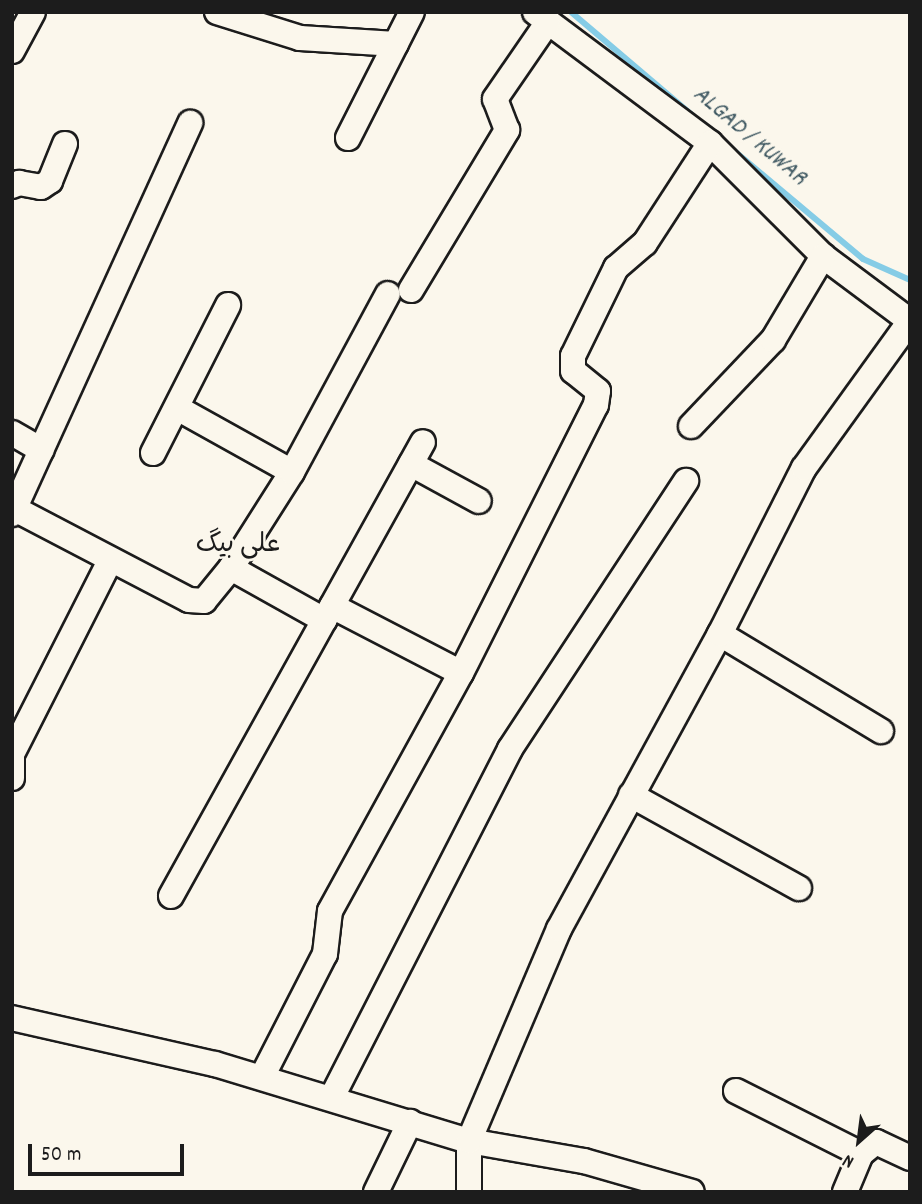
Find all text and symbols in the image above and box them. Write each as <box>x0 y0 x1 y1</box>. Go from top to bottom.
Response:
water label: ALGAD / KUWAR <box>686 81 812 193</box>
district label: علی بیگ <box>196 530 280 562</box>
north arrow <box>824 1106 894 1176</box>
scale bar <box>32 1130 187 1174</box>
text: 50 m <box>41 1141 81 1171</box>
text: N <box>838 1146 859 1174</box>

